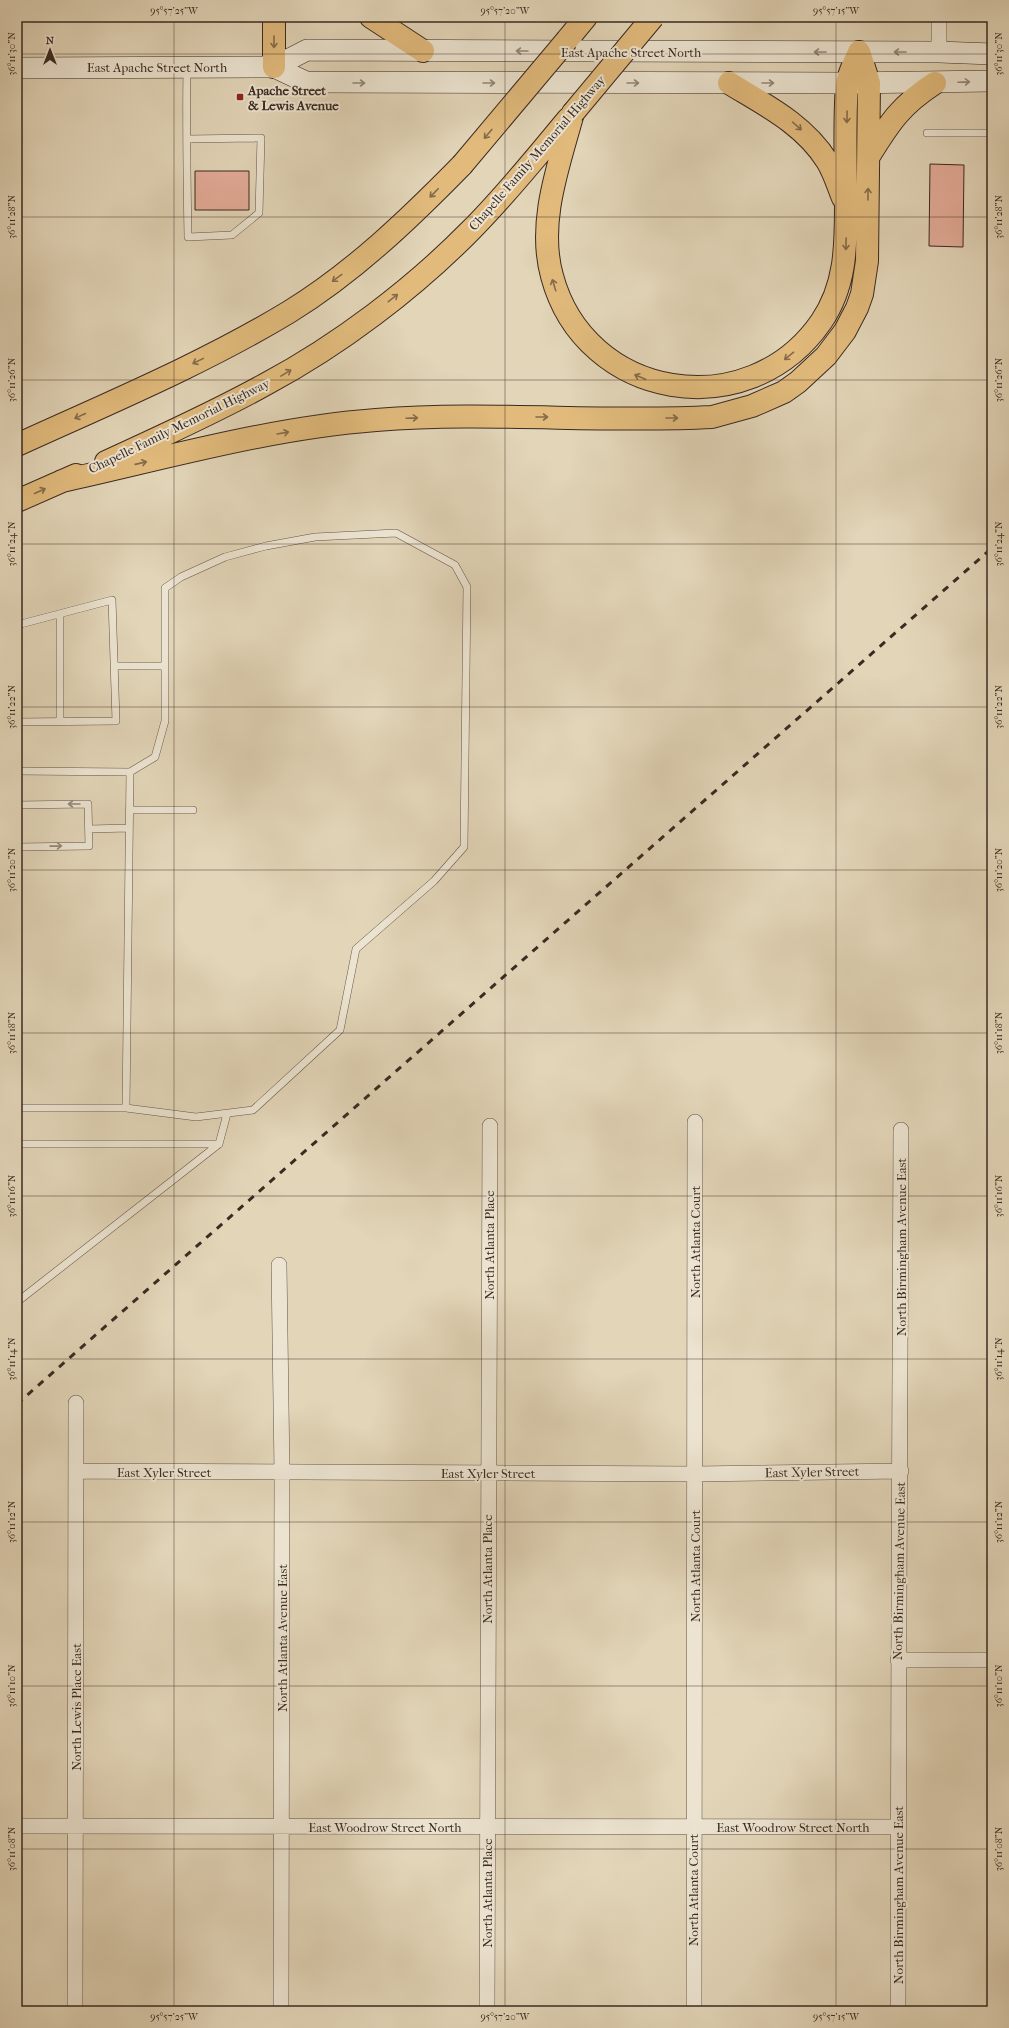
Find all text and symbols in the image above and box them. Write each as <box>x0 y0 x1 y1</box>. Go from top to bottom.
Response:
text: 95°57'25"W <box>150 5 199 17</box>
text: 95°57'20"W <box>481 5 531 17</box>
text: 95°57'15"W <box>813 5 860 17</box>
north arrow <box>30 30 70 70</box>
text: 36°11'30"N <box>6 32 18 76</box>
text: 36°11'30"N <box>993 32 1005 76</box>
text: N <box>46 34 55 47</box>
one-way arrow <box>270 35 278 48</box>
street label: East Apache Street North <box>561 45 702 60</box>
one-way arrow <box>516 47 529 55</box>
one-way arrow <box>814 48 827 56</box>
one-way arrow <box>894 48 907 56</box>
street label: East Apache Street North <box>87 60 228 75</box>
street label: Chapelle Family Memorial Highway <box>466 72 609 233</box>
one-way arrow <box>957 78 970 86</box>
one-way arrow <box>352 79 365 87</box>
one-way arrow <box>482 79 495 87</box>
one-way arrow <box>626 79 639 87</box>
one-way arrow <box>761 79 774 87</box>
place label: Apache Street & Lewis Avenue <box>247 83 339 113</box>
marker: Apache Street & Lewis Avenue <box>235 92 245 102</box>
one-way arrow <box>843 110 851 123</box>
one-way arrow <box>791 122 802 131</box>
one-way arrow <box>483 128 492 139</box>
one-way arrow <box>430 188 439 198</box>
one-way arrow <box>864 188 872 201</box>
text: 36°11'28"N <box>6 195 18 239</box>
text: 36°11'28"N <box>993 195 1005 239</box>
one-way arrow <box>842 237 850 250</box>
one-way arrow <box>332 274 343 282</box>
one-way arrow <box>550 278 557 291</box>
one-way arrow <box>387 294 398 303</box>
one-way arrow <box>784 351 795 360</box>
text: 36°11'26"N <box>6 357 18 402</box>
text: 36°11'26"N <box>993 357 1005 402</box>
one-way arrow <box>192 358 204 365</box>
one-way arrow <box>280 368 292 376</box>
one-way arrow <box>635 372 647 380</box>
street label: Chapelle Family Memorial Highway <box>86 375 273 477</box>
one-way arrow <box>74 413 86 420</box>
one-way arrow <box>535 414 548 421</box>
one-way arrow <box>665 414 678 422</box>
one-way arrow <box>405 415 418 422</box>
one-way arrow <box>276 428 289 436</box>
one-way arrow <box>134 459 147 467</box>
one-way arrow <box>33 487 45 495</box>
text: 36°11'24"N <box>6 521 18 566</box>
text: 36°11'24"N <box>993 521 1005 566</box>
text: 36°11'22"N <box>6 684 18 729</box>
text: 36°11'22"N <box>993 684 1005 729</box>
one-way arrow <box>68 800 81 808</box>
one-way arrow <box>49 842 62 850</box>
text: 36°11'20"N <box>6 847 18 892</box>
text: 36°11'20"N <box>993 847 1005 892</box>
text: 36°11'18"N <box>6 1011 18 1054</box>
text: 36°11'18"N <box>993 1011 1005 1054</box>
street label: North Birmingham Avenue East <box>894 1157 909 1336</box>
text: 36°11'16"N <box>6 1174 18 1217</box>
text: 36°11'16"N <box>993 1174 1005 1217</box>
street label: North Atlanta Court <box>688 1185 703 1298</box>
street label: North Atlanta Place <box>482 1190 497 1300</box>
text: 36°11'14"N <box>6 1337 18 1381</box>
text: 36°11'14"N <box>993 1337 1005 1381</box>
street label: East Xyler Street <box>765 1464 860 1480</box>
street label: East Xyler Street <box>117 1465 212 1480</box>
street label: East Xyler Street <box>441 1466 536 1481</box>
street label: North Birmingham Avenue East <box>890 1481 908 1660</box>
text: 36°11'12"N <box>6 1500 18 1543</box>
text: 36°11'12"N <box>993 1500 1005 1543</box>
street label: North Atlanta Court <box>688 1509 703 1622</box>
street label: North Atlanta Place <box>480 1514 495 1624</box>
street label: North Atlanta Avenue East <box>275 1564 290 1712</box>
street label: North Lewis Place East <box>69 1643 84 1771</box>
text: 36°11'10"N <box>6 1664 18 1707</box>
text: 36°11'10"N <box>993 1664 1005 1707</box>
street label: North Birmingham Avenue East <box>891 1805 906 1984</box>
street label: East Woodrow Street North <box>308 1820 462 1835</box>
street label: East Woodrow Street North <box>716 1820 870 1835</box>
text: 36°11'08"N <box>6 1826 18 1871</box>
text: 36°11'08"N <box>993 1826 1005 1871</box>
street label: North Atlanta Court <box>686 1833 701 1946</box>
street label: North Atlanta Place <box>480 1838 495 1948</box>
text: 95°57'25"W <box>150 2011 199 2023</box>
text: 95°57'20"W <box>481 2011 531 2023</box>
text: 95°57'15"W <box>813 2011 860 2023</box>

